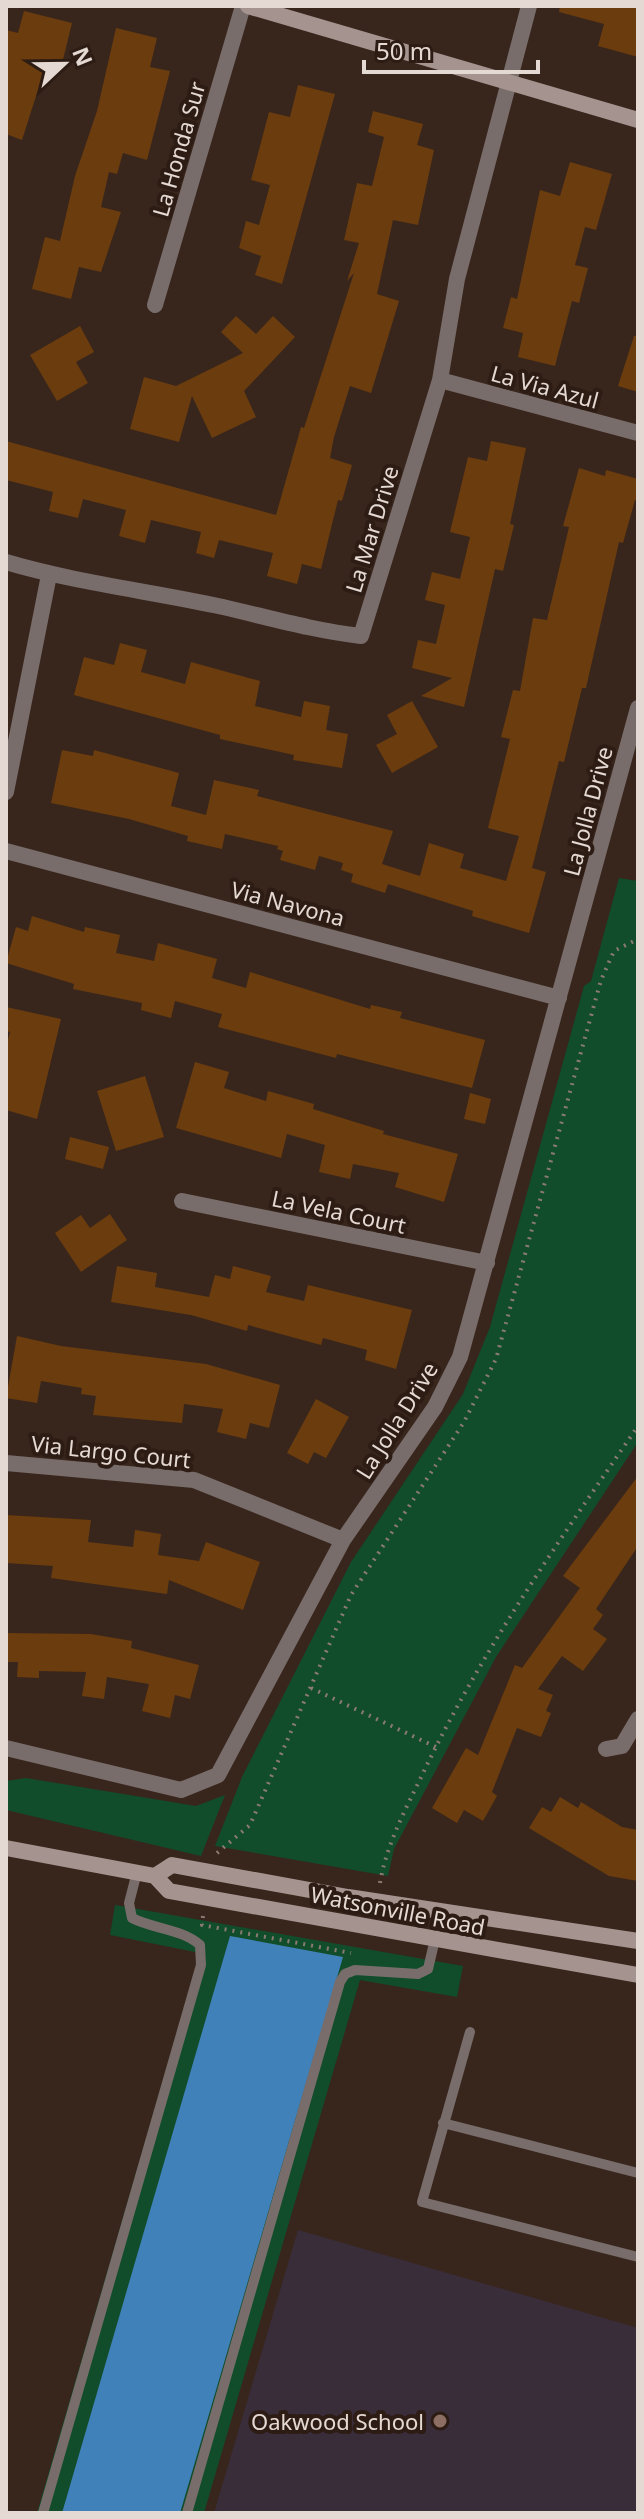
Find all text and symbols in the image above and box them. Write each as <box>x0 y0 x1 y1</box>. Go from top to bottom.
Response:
north arrow <box>24 24 104 104</box>
scale bar <box>364 24 538 74</box>
text: 50 m <box>376 34 432 67</box>
text: N <box>66 42 101 70</box>
street label: La Honda Sur <box>144 78 212 220</box>
street label: La Via Azul <box>488 357 602 415</box>
street label: La Mar Drive <box>337 462 405 596</box>
street label: La Jolla Drive <box>555 743 619 879</box>
street label: Via Navona <box>228 873 348 933</box>
street label: La Vela Court <box>269 1182 409 1240</box>
street label: La Jolla Drive <box>348 1356 444 1484</box>
street label: Via Largo Court <box>30 1428 192 1474</box>
street label: Watsonville Road <box>308 1878 488 1942</box>
place label: Oakwood School <box>251 2406 424 2436</box>
marker: Oakwood School <box>431 2412 449 2430</box>

